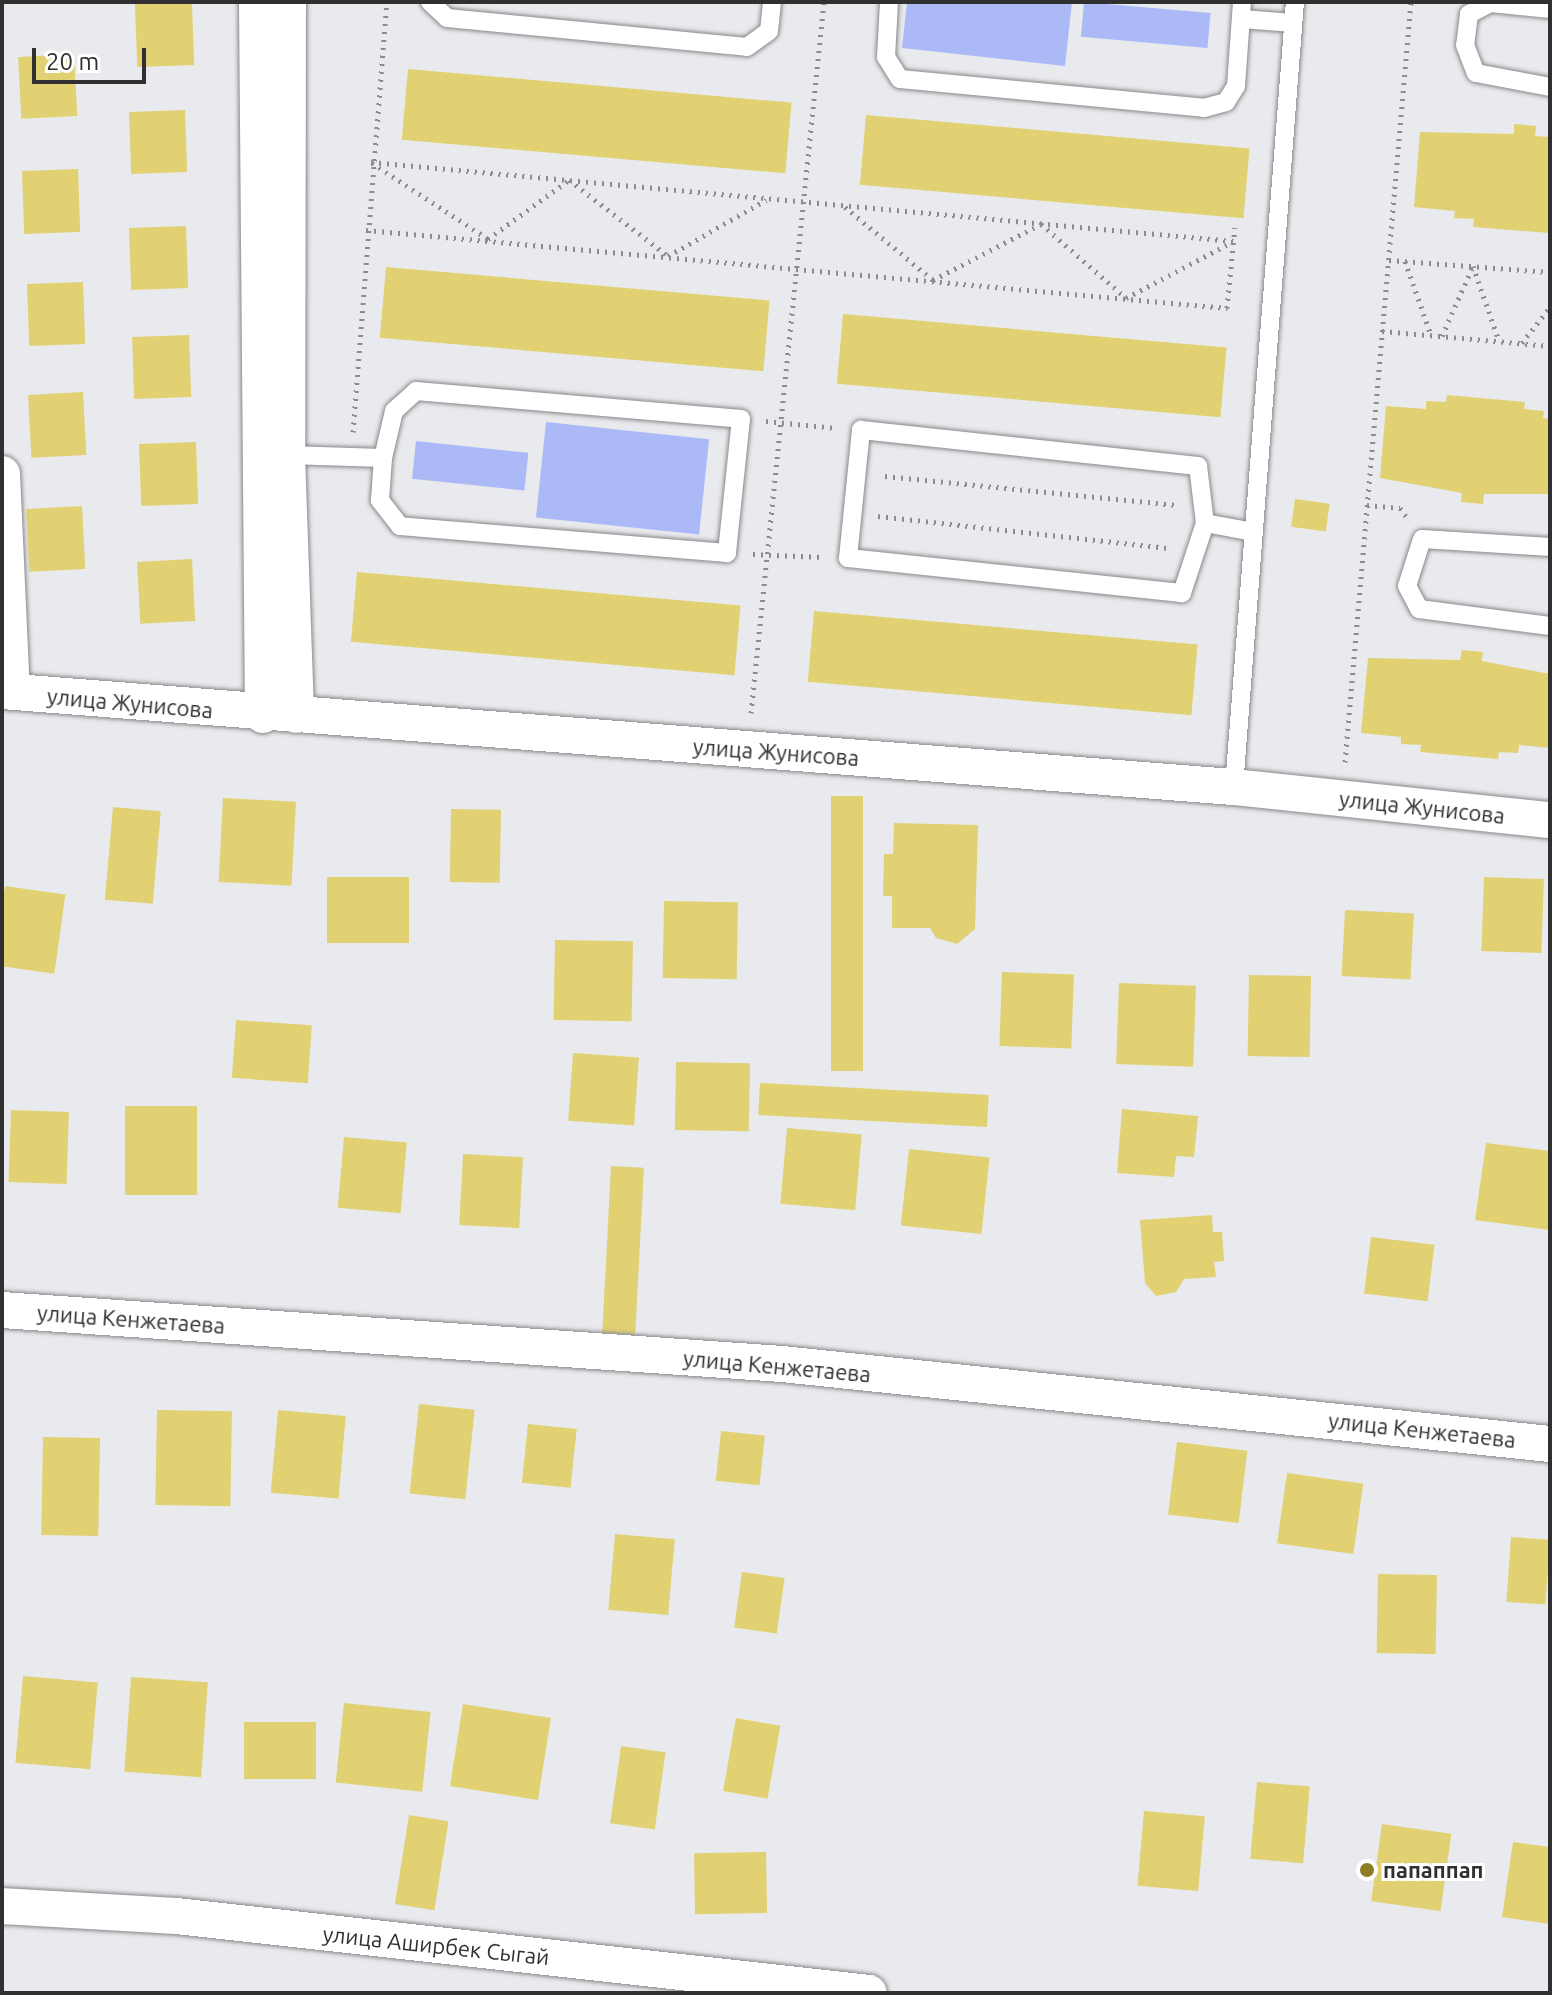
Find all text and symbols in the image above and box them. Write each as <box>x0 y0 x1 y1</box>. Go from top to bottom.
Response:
scale bar <box>36 32 150 82</box>
text: 20 m <box>46 48 99 75</box>
street label: улица Жунисова <box>46 683 214 723</box>
street label: улица Жунисова <box>692 733 860 771</box>
street label: улица Жунисова <box>1338 785 1506 829</box>
street label: улица Кенжетаева <box>36 1299 226 1339</box>
street label: улица Кенжетаева <box>682 1345 872 1387</box>
street label: улица Кенжетаева <box>1327 1407 1517 1453</box>
place label: папаппап <box>1383 1857 1484 1883</box>
marker: папаппап <box>1358 1861 1376 1879</box>
street label: улица Аширбек Сыгай <box>321 1920 551 1970</box>

